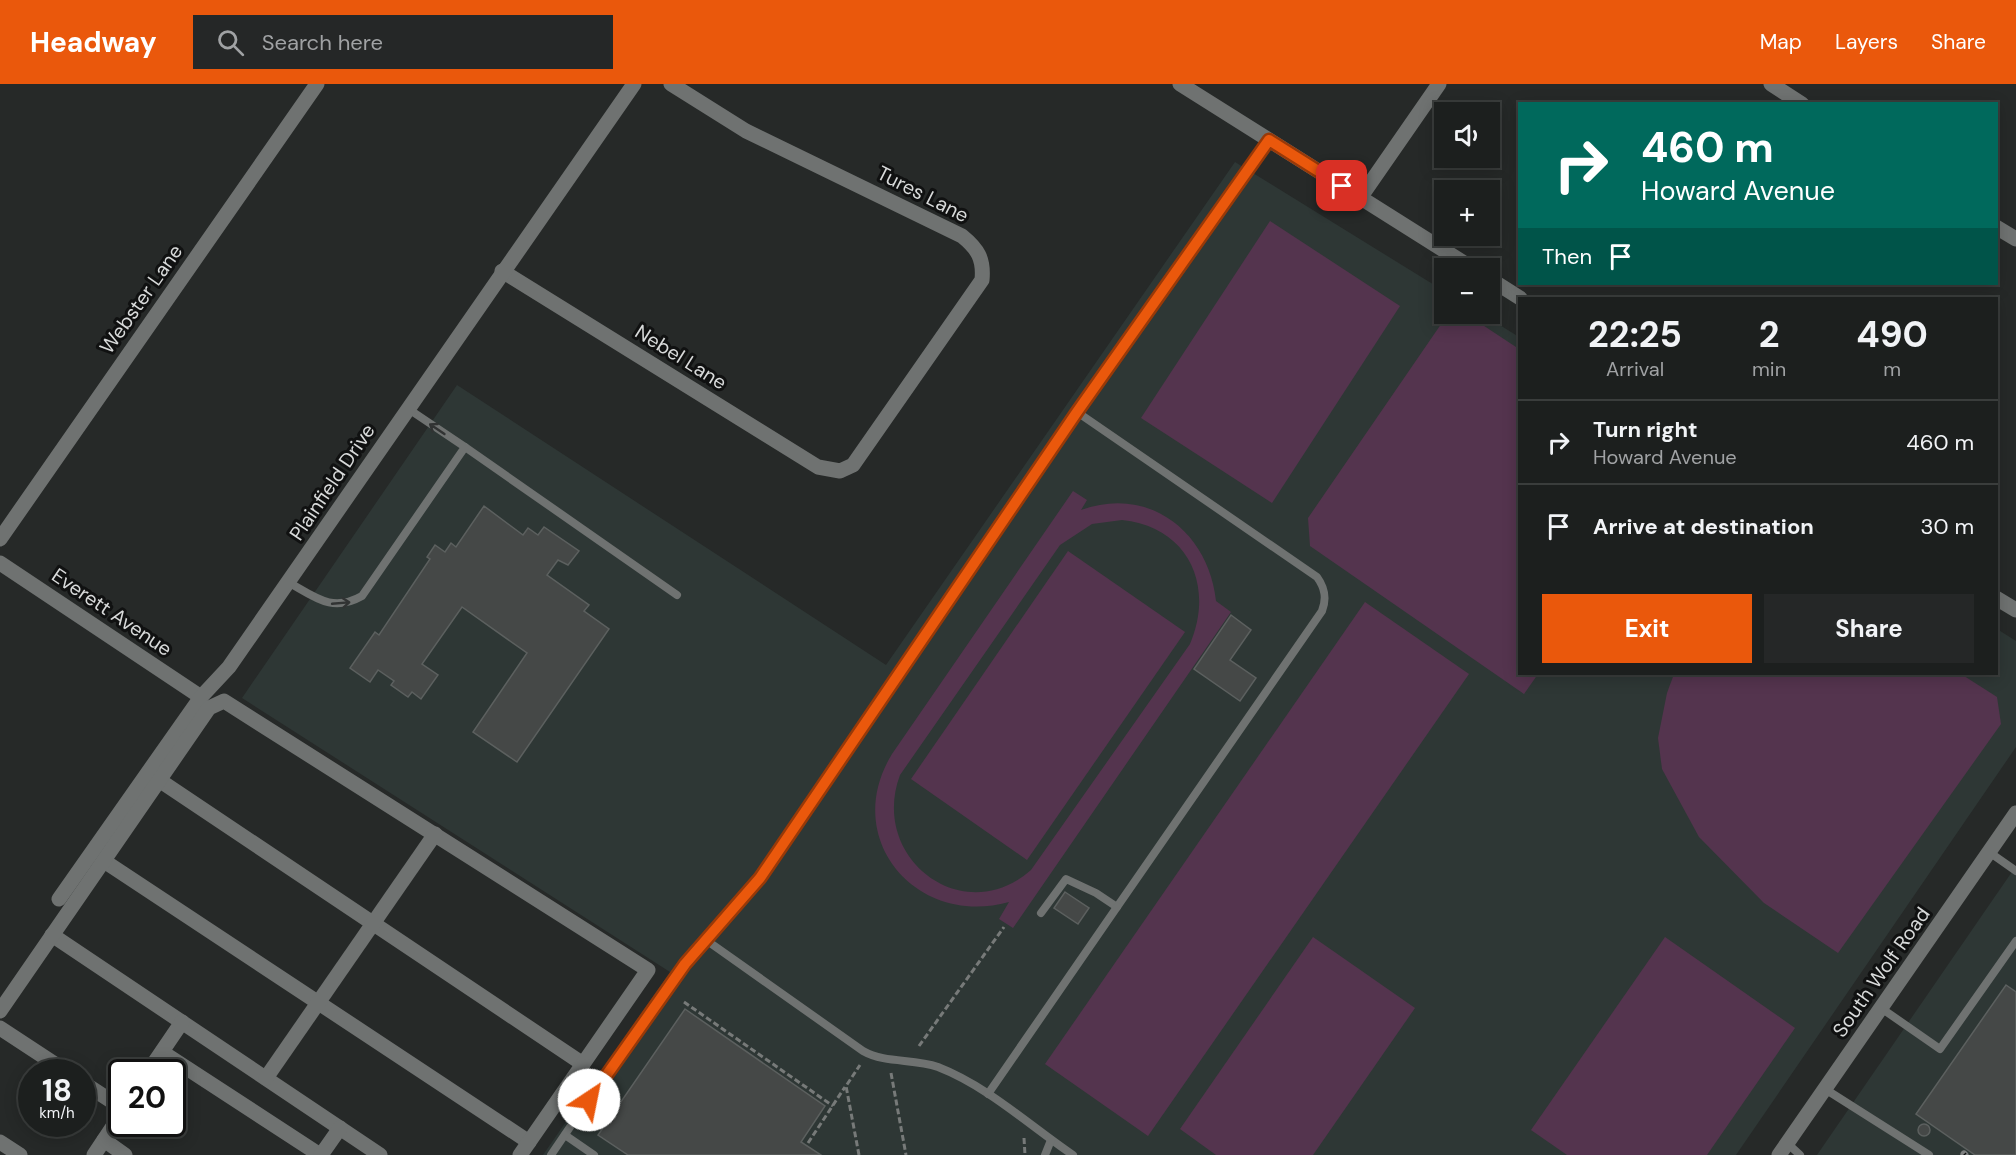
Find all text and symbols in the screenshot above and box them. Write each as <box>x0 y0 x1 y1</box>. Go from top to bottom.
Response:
search box <box>193 15 613 69</box>
text: Headway <box>30 24 157 61</box>
icon: search <box>214 26 247 59</box>
text: Search here <box>262 28 383 57</box>
text: Map <box>1760 28 1802 56</box>
text: Layers <box>1835 28 1898 56</box>
text: Share <box>1931 28 1986 56</box>
map controls <box>1434 102 1500 324</box>
button: sound <box>1434 102 1500 168</box>
text: 460 m <box>1641 120 1774 175</box>
icon: right <box>1542 126 1620 204</box>
street label: Tures Lane <box>873 160 973 228</box>
pin <box>1316 160 1367 211</box>
icon: arrive <box>1325 169 1358 202</box>
text: Howard Avenue <box>1641 173 1835 208</box>
button: + <box>1434 180 1500 246</box>
street label: Webster Lane <box>94 239 188 359</box>
icon: arrive <box>1604 240 1637 273</box>
text: Then <box>1542 242 1592 271</box>
button: − <box>1434 258 1500 324</box>
text: 22:25 <box>1588 311 1682 358</box>
text: 2 <box>1759 311 1779 358</box>
text: 490 <box>1856 311 1928 358</box>
street label: Nebel Lane <box>630 319 732 395</box>
text: Arrival <box>1606 356 1664 382</box>
text: min <box>1752 356 1786 382</box>
text: m <box>1883 356 1901 382</box>
text: Turn right <box>1593 415 1698 444</box>
street label: Plainfield Drive <box>283 419 381 545</box>
one-way arrow <box>429 422 446 434</box>
icon: right <box>1542 426 1575 459</box>
text: 460 m <box>1906 428 1974 457</box>
text: Howard Avenue <box>1593 444 1737 470</box>
icon: arrive <box>1542 510 1575 543</box>
text: Arrive at destination <box>1593 512 1814 541</box>
text: 30 m <box>1920 512 1974 541</box>
street label: Everett Avenue <box>47 562 177 662</box>
button: Exit <box>1542 594 1752 663</box>
button: Share <box>1764 594 1974 663</box>
one-way arrow <box>330 597 350 608</box>
street label: South Wolf Road <box>1826 902 1936 1042</box>
speed limit sign: 20 <box>108 1059 186 1137</box>
position arrow <box>557 1068 621 1132</box>
text: 18 <box>42 1071 72 1110</box>
text: km/h <box>39 1103 75 1123</box>

